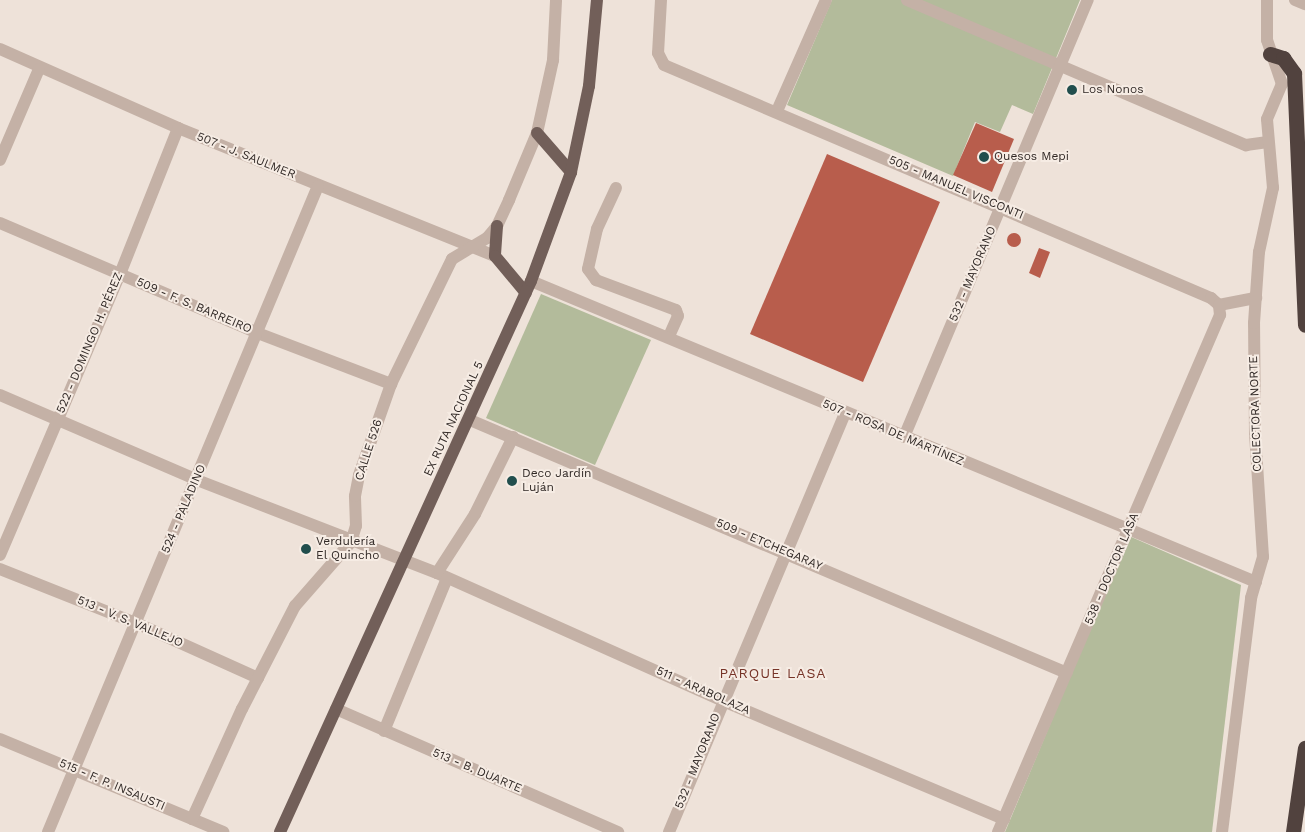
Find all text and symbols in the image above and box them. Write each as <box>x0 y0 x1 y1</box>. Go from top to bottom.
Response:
place label: Los Nonos <box>1082 83 1143 97</box>
marker: Los Nonos <box>1066 84 1078 96</box>
street label: 507 - J. SAULMER <box>194 130 298 182</box>
place label: Quesos Mepi <box>994 150 1069 164</box>
marker: Quesos Mepi <box>978 151 990 163</box>
street label: 505 - MANUEL VISCONTI <box>886 153 1026 223</box>
street label: 532 - MAYORANO <box>946 224 1000 324</box>
street label: 522 - DOMINGO H. PÉREZ <box>54 270 126 416</box>
street label: 509 - F. S. BARREIRO <box>134 275 254 337</box>
street label: COLECTORA NORTE <box>1247 356 1265 472</box>
street label: EX RUTA NACIONAL 5 <box>421 359 487 479</box>
street label: 507 - ROSA DE MARTÍNEZ <box>820 397 966 469</box>
street label: CALLE 526 <box>352 418 386 482</box>
street label: 524 - PALADINO <box>159 462 209 556</box>
place label: Deco Jardín Luján <box>522 467 592 495</box>
marker: Deco Jardín Luján <box>506 475 518 487</box>
street label: 538 - DOCTOR LASA <box>1082 511 1142 627</box>
street label: 509 - ETCHEGARAY <box>714 516 824 574</box>
place label: Verdulería El Quincho <box>316 535 380 563</box>
marker: Verdulería El Quincho <box>300 543 312 555</box>
street label: 513 - V. S. VALLEJO <box>75 593 185 651</box>
street label: 511 - ARABOLAZA <box>654 664 752 718</box>
district label: PARQUE LASA <box>718 665 828 681</box>
street label: 532 - MAYORANO <box>672 711 724 811</box>
street label: 513 - B. DUARTE <box>430 746 524 796</box>
street label: 515 - F. P. INSAUSTI <box>57 756 167 814</box>

